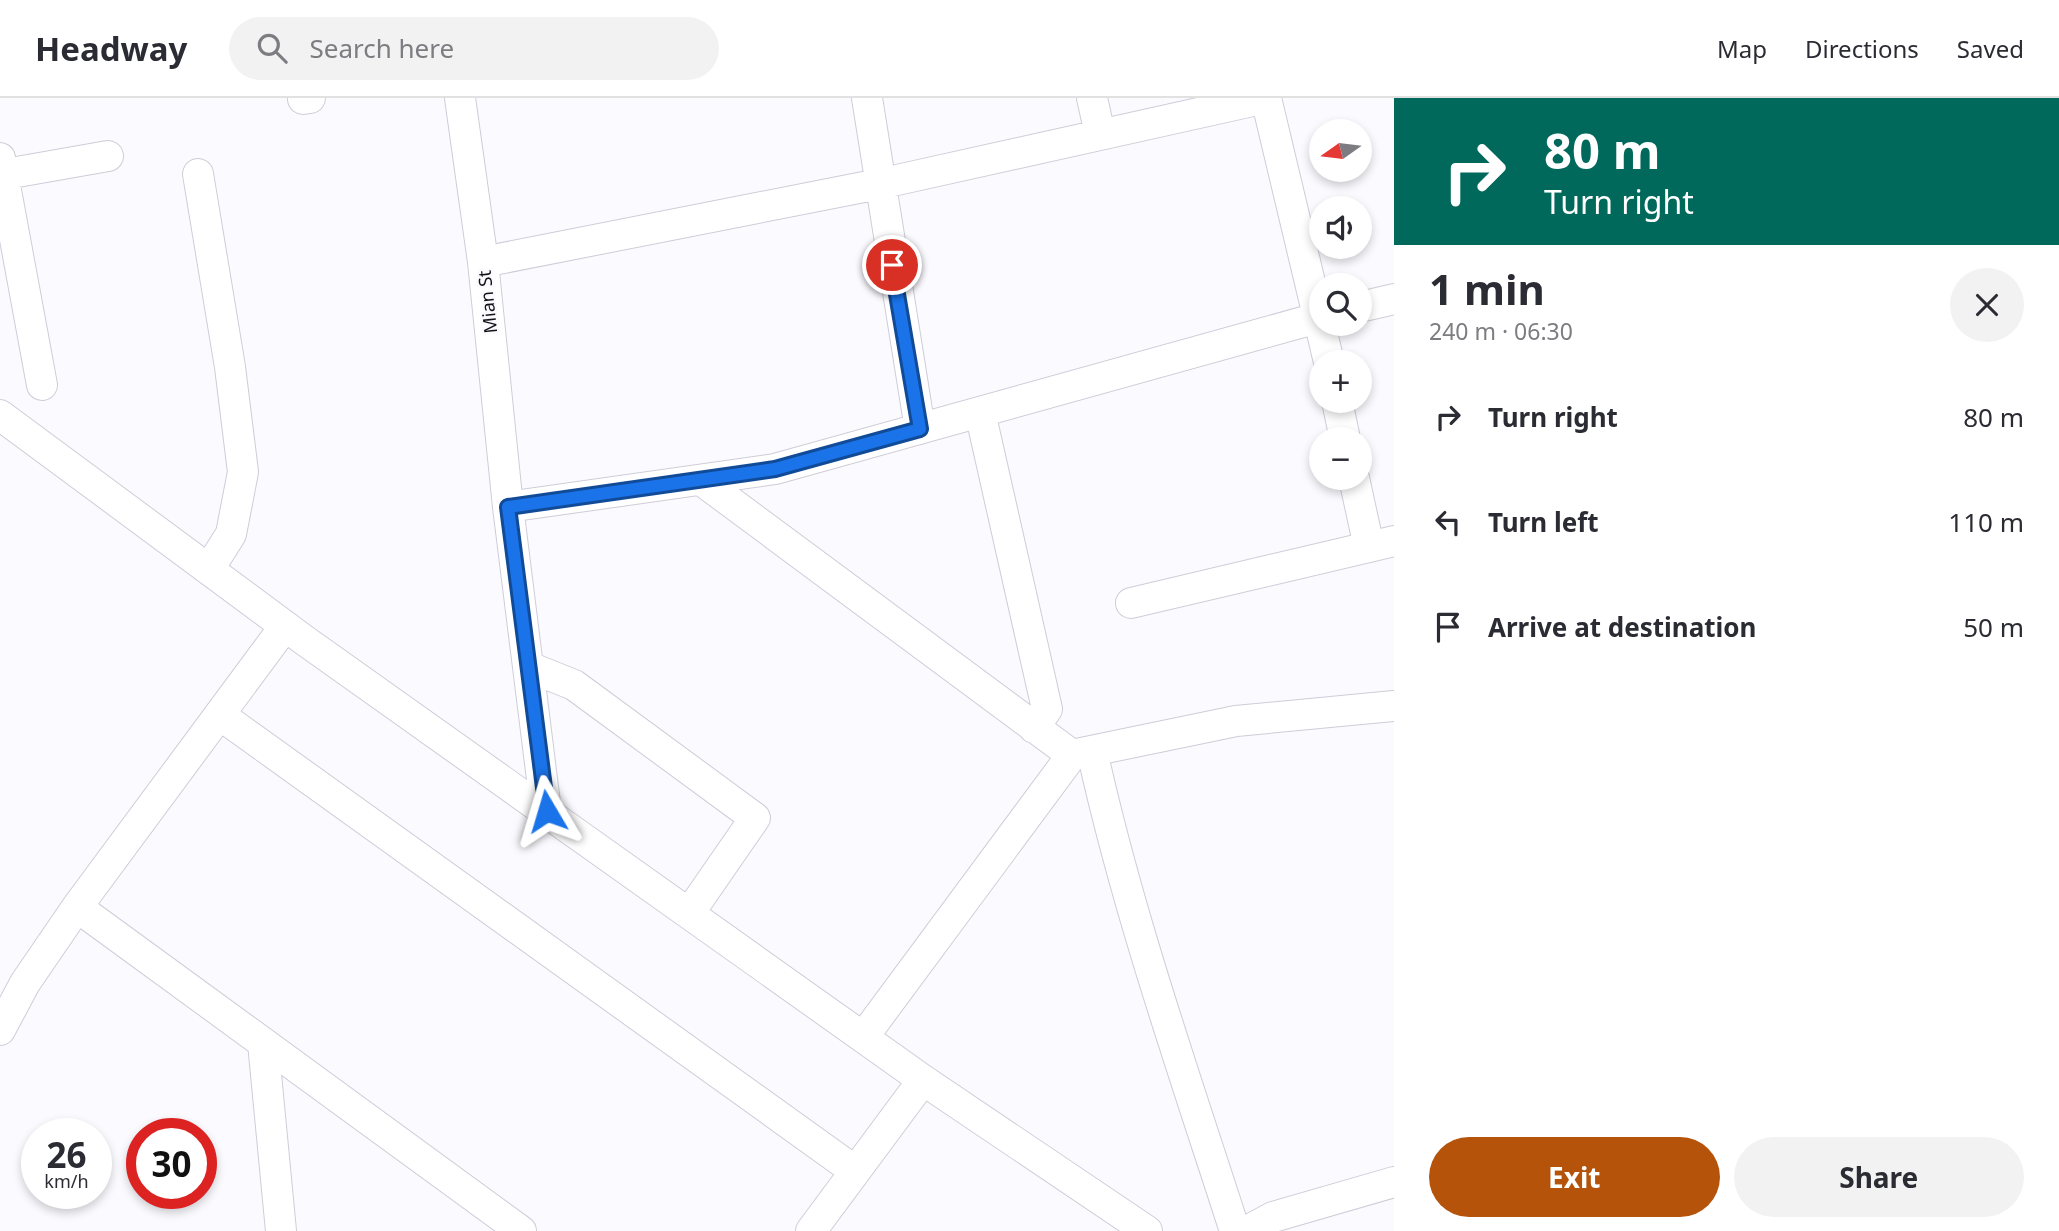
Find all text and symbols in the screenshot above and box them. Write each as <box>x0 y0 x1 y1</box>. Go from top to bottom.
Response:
search box <box>229 17 719 80</box>
text: Headway <box>35 26 187 71</box>
icon: search <box>253 29 291 67</box>
text: Search here <box>309 30 454 66</box>
text: Map <box>1717 32 1767 65</box>
text: Directions <box>1805 32 1919 65</box>
text: Saved <box>1957 32 2024 65</box>
text: 80 m <box>1544 117 1661 183</box>
north arrow <box>1309 119 1372 182</box>
map controls <box>1309 119 1372 490</box>
icon: right <box>1429 126 1520 217</box>
text: Turn right <box>1544 180 1694 223</box>
button: sound <box>1309 196 1372 259</box>
pin <box>862 235 922 295</box>
icon: arrive <box>873 246 911 284</box>
text: 1 min <box>1429 260 1545 317</box>
button: close <box>1950 268 2024 342</box>
street label: Mian St <box>472 269 502 335</box>
button: search <box>1309 273 1372 336</box>
text: 240 m · 06:30 <box>1429 315 1573 347</box>
button: + <box>1309 350 1372 413</box>
icon: right <box>1429 398 1467 436</box>
text: Turn right <box>1488 399 1618 435</box>
text: 80 m <box>1963 399 2024 435</box>
button: − <box>1309 427 1372 490</box>
icon: left <box>1429 503 1467 541</box>
text: Turn left <box>1488 504 1599 540</box>
text: 110 m <box>1948 504 2024 540</box>
icon: arrive <box>1429 608 1467 646</box>
text: Arrive at destination <box>1488 609 1757 645</box>
text: 50 m <box>1963 609 2024 645</box>
position arrow <box>510 774 584 848</box>
speed limit sign: 30 <box>126 1118 217 1209</box>
text: 26 <box>46 1131 87 1178</box>
button: Exit <box>1429 1137 1720 1217</box>
button: Share <box>1734 1137 2024 1217</box>
text: km/h <box>44 1169 89 1193</box>

